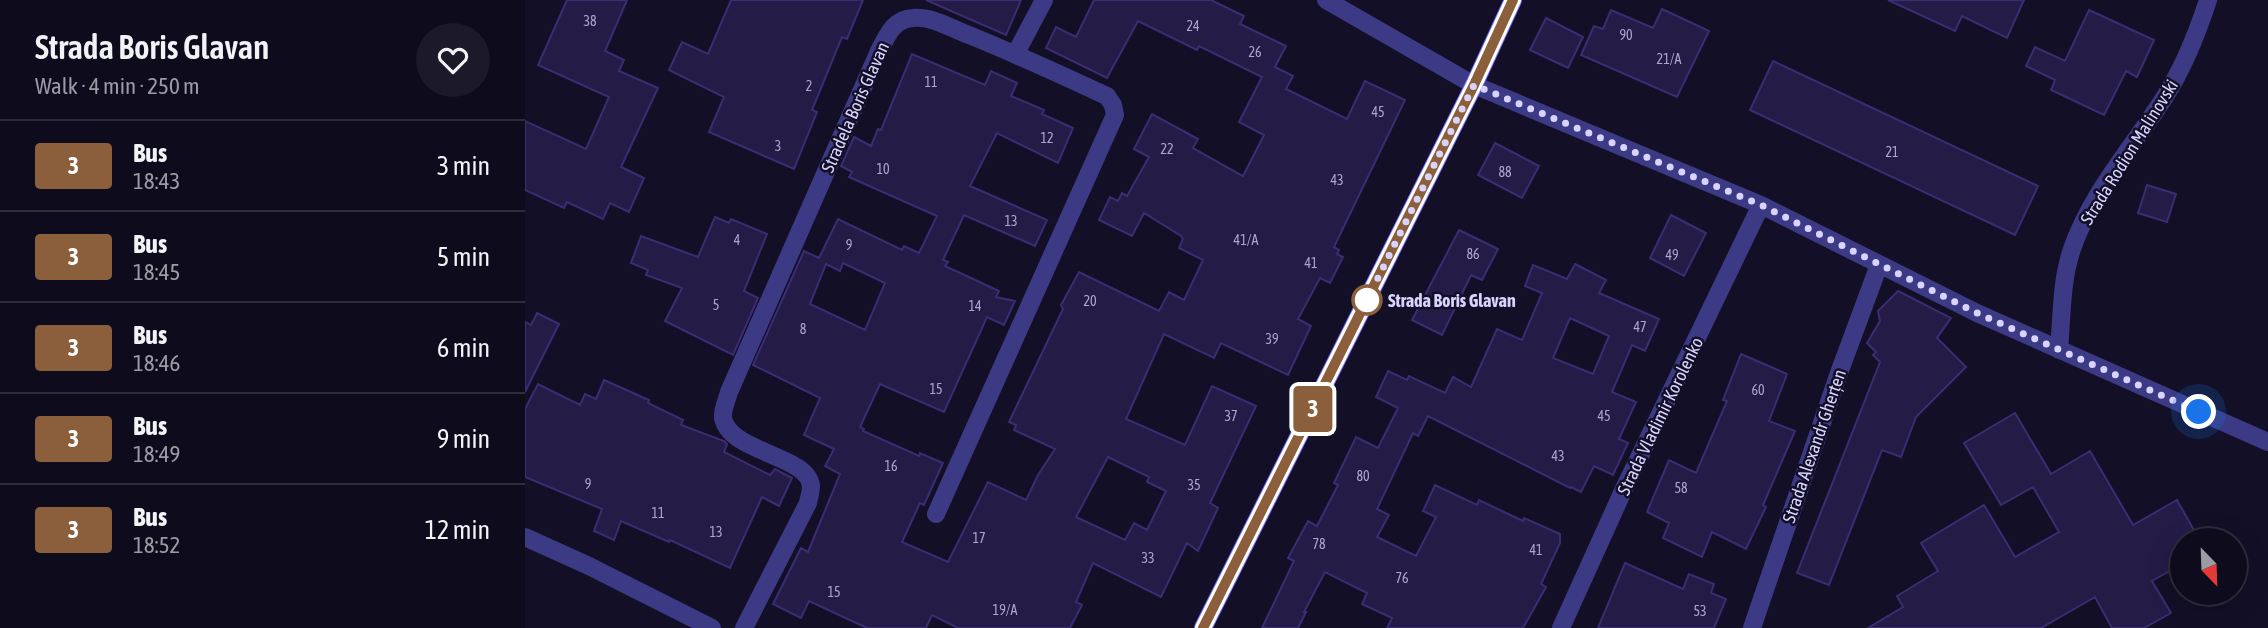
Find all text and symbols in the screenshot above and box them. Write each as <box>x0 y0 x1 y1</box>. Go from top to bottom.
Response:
house number: 38 <box>583 13 597 29</box>
house number: 24 <box>1186 18 1200 34</box>
button: heart <box>416 23 490 97</box>
house number: 90 <box>1619 27 1633 43</box>
text: Strada Boris Glavan <box>35 28 269 66</box>
street label: Stradela Boris Glavan <box>817 38 893 176</box>
house number: 26 <box>1248 44 1262 60</box>
house number: 21/A <box>1657 51 1682 67</box>
text: Walk · 4 min · 250 m <box>35 73 199 99</box>
house number: 11 <box>924 74 938 90</box>
street label: Strada Rodion Malinovski <box>2076 76 2182 228</box>
house number: 2 <box>806 78 812 94</box>
house number: 45 <box>1371 104 1385 120</box>
house number: 12 <box>1040 130 1054 146</box>
text: Bus <box>133 138 167 168</box>
house number: 3 <box>775 138 781 154</box>
house number: 22 <box>1160 141 1174 157</box>
house number: 21 <box>1885 144 1899 160</box>
text: 3 min <box>437 151 490 181</box>
text: 3 <box>68 152 79 179</box>
house number: 10 <box>876 161 890 177</box>
house number: 88 <box>1498 164 1512 180</box>
text: 18:43 <box>133 168 180 194</box>
house number: 43 <box>1330 172 1344 188</box>
house number: 13 <box>1004 213 1018 229</box>
text: Bus <box>133 229 167 259</box>
house number: 4 <box>734 232 741 248</box>
house number: 41/A <box>1234 232 1259 248</box>
house number: 9 <box>846 237 852 253</box>
text: 5 min <box>437 242 490 272</box>
text: 3 <box>68 243 79 270</box>
house number: 86 <box>1466 246 1480 262</box>
house number: 49 <box>1665 247 1679 263</box>
house number: 41 <box>1304 255 1318 271</box>
text: 18:45 <box>133 259 180 285</box>
marker: Strada Boris Glavan <box>1352 285 1382 315</box>
place label: Strada Boris Glavan <box>1388 290 1516 311</box>
house number: 20 <box>1083 293 1097 309</box>
house number: 5 <box>713 297 719 313</box>
house number: 14 <box>968 298 982 314</box>
house number: 47 <box>1633 319 1647 335</box>
text: Bus <box>133 320 167 350</box>
house number: 8 <box>800 321 807 337</box>
house number: 39 <box>1265 331 1279 347</box>
text: 6 min <box>437 333 490 363</box>
text: 3 <box>68 334 79 361</box>
street label: Strada Vladimir Korolenko <box>1613 334 1707 498</box>
text: 18:46 <box>133 350 180 376</box>
street label: Strada Alexandr Gherțen <box>1778 366 1850 526</box>
house number: 15 <box>929 381 943 397</box>
house number: 60 <box>1751 382 1765 398</box>
line badge: 3 <box>1290 386 1336 432</box>
your location <box>2181 394 2216 429</box>
text: 3 <box>1307 395 1319 422</box>
house number: 37 <box>1224 408 1238 424</box>
house number: 45 <box>1597 408 1611 424</box>
text: Bus <box>133 411 167 441</box>
text: 9 min <box>437 424 490 454</box>
text: 3 <box>68 425 79 452</box>
text: 18:49 <box>133 441 180 467</box>
house number: 43 <box>1551 448 1565 464</box>
house number: 16 <box>884 458 898 474</box>
house number: 80 <box>1356 468 1370 484</box>
house number: 9 <box>585 476 591 492</box>
house number: 35 <box>1187 477 1201 493</box>
house number: 58 <box>1674 480 1688 496</box>
text: Bus <box>133 502 167 532</box>
house number: 11 <box>651 505 665 521</box>
text: 12 min <box>425 515 490 545</box>
text: 3 <box>68 516 79 543</box>
house number: 13 <box>709 524 723 540</box>
north arrow <box>2170 528 2247 606</box>
map controls <box>2170 528 2247 605</box>
house number: 17 <box>972 530 986 546</box>
text: 18:52 <box>133 532 180 558</box>
house number: 78 <box>1312 536 1326 552</box>
house number: 41 <box>1529 542 1543 558</box>
house number: 33 <box>1141 550 1155 566</box>
house number: 76 <box>1395 570 1409 586</box>
house number: 15 <box>827 584 841 600</box>
house number: 19/A <box>993 602 1018 618</box>
house number: 53 <box>1693 603 1707 619</box>

